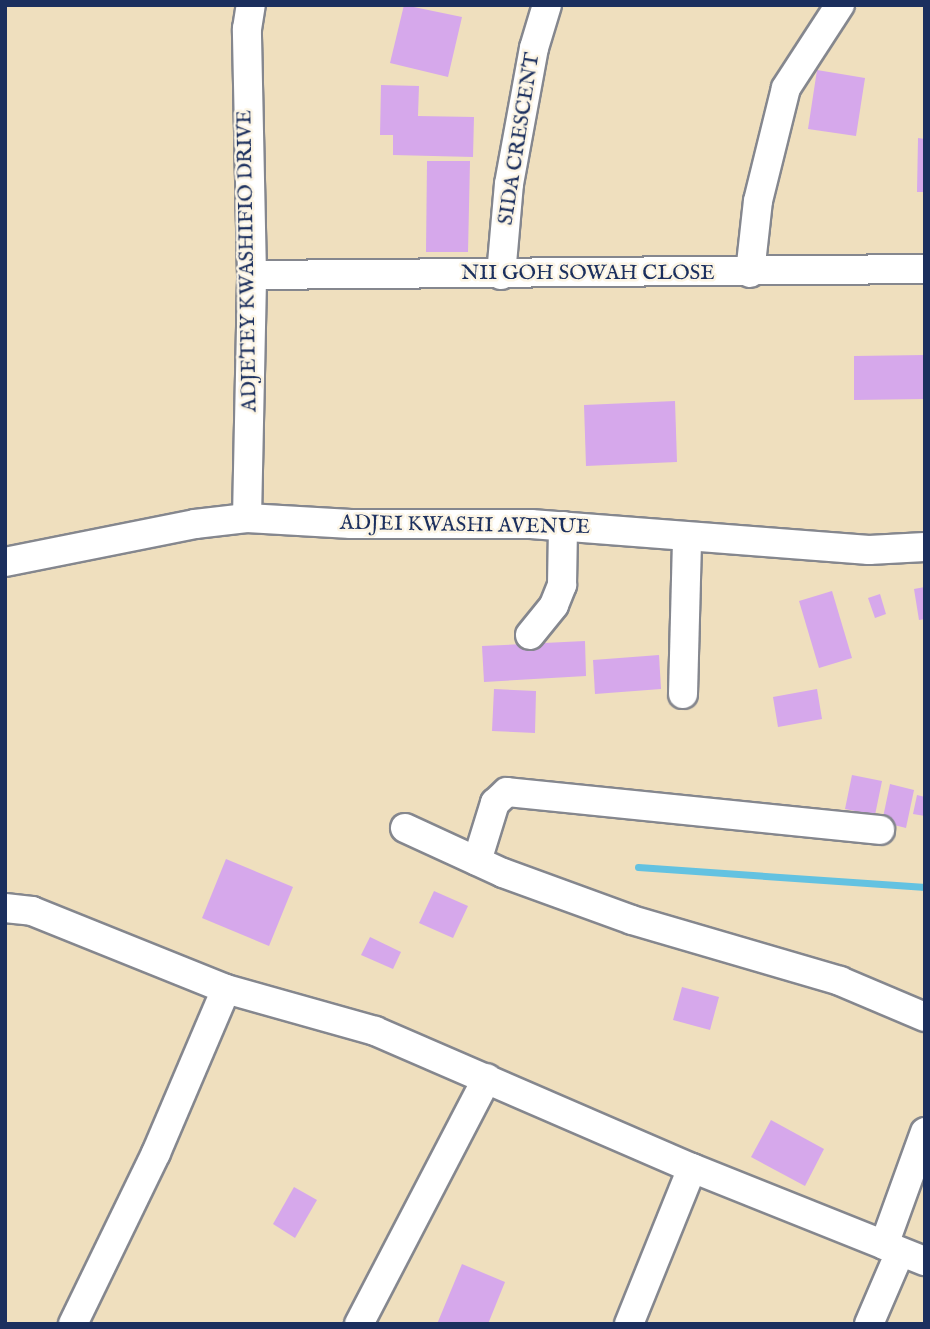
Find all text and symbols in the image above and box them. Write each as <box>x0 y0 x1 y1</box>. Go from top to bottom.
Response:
street label: SIDA CRESCENT <box>494 51 546 227</box>
street label: ADJETEY KWASHIFIO DRIVE <box>233 110 263 412</box>
street label: NII GOH SOWAH CLOSE <box>461 261 715 287</box>
street label: ADJEI KWASHI AVENUE <box>340 511 590 541</box>

